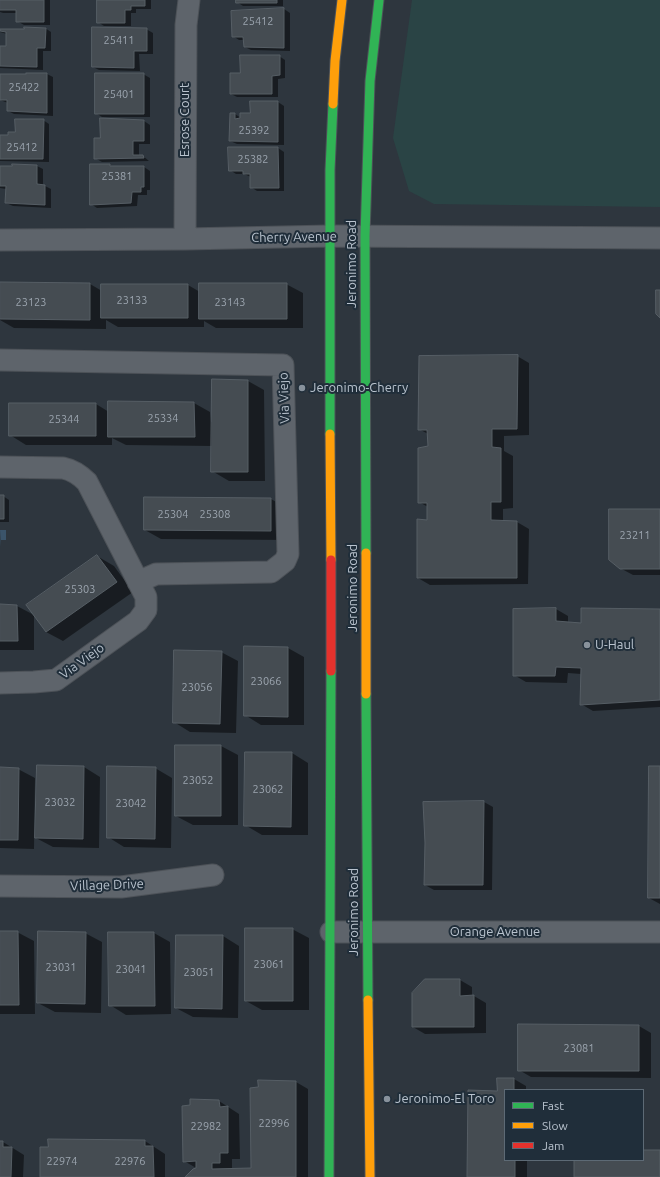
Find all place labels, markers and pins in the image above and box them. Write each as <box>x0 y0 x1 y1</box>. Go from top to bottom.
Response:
place label: Jeronimo-Cherry <box>310 380 408 396</box>
marker: Jeronimo-Cherry <box>297 383 307 393</box>
place label: U-Haul <box>595 637 634 653</box>
marker: U-Haul <box>582 640 592 650</box>
place label: Jeronimo-El Toro <box>395 1091 495 1107</box>
marker: Jeronimo-El Toro <box>382 1094 392 1104</box>

